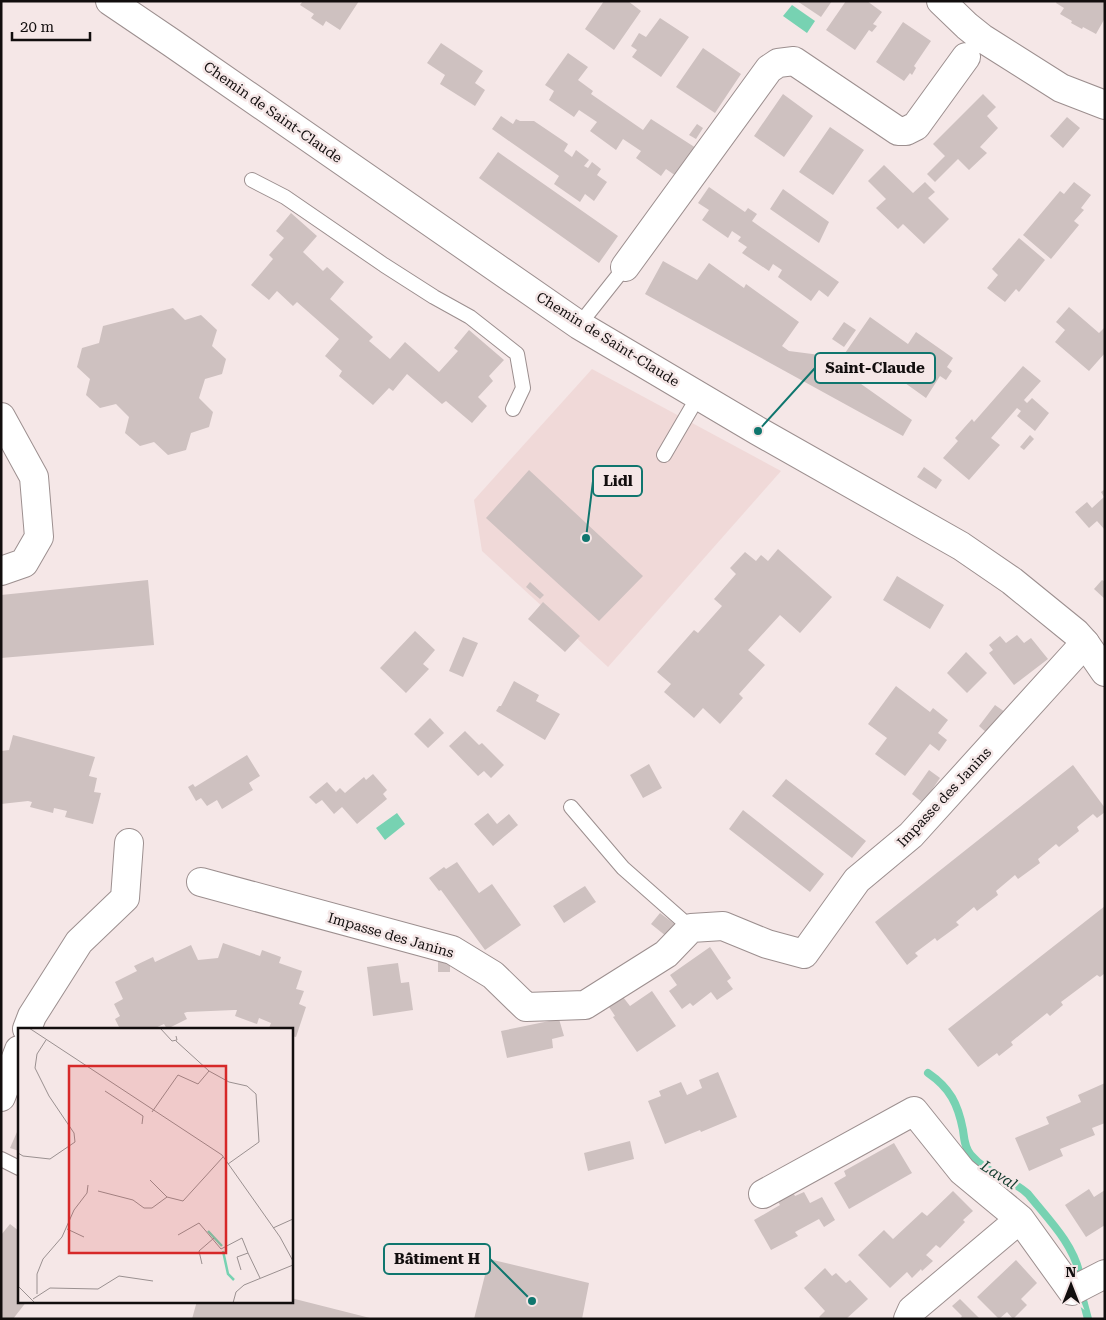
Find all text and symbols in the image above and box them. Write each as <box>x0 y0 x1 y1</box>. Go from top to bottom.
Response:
scale bar <box>12 10 90 42</box>
text: 20 m <box>20 18 55 36</box>
street label: Chemin de Saint-Claude <box>201 58 346 166</box>
street label: Chemin de Saint-Claude <box>534 288 683 390</box>
callout: Saint-Claude <box>815 353 935 383</box>
text: Saint-Claude <box>825 359 925 377</box>
callout: Lidl <box>593 466 642 496</box>
text: Lidl <box>603 472 633 490</box>
street label: Impasse des Janins <box>894 744 994 850</box>
street label: Impasse des Janins <box>326 909 456 961</box>
inset map <box>18 1028 292 1302</box>
water label: Laval <box>977 1156 1021 1194</box>
callout: Bâtiment H <box>384 1244 490 1274</box>
text: Bâtiment H <box>394 1250 480 1268</box>
north arrow <box>1046 1260 1096 1310</box>
text: N <box>1066 1264 1077 1280</box>

